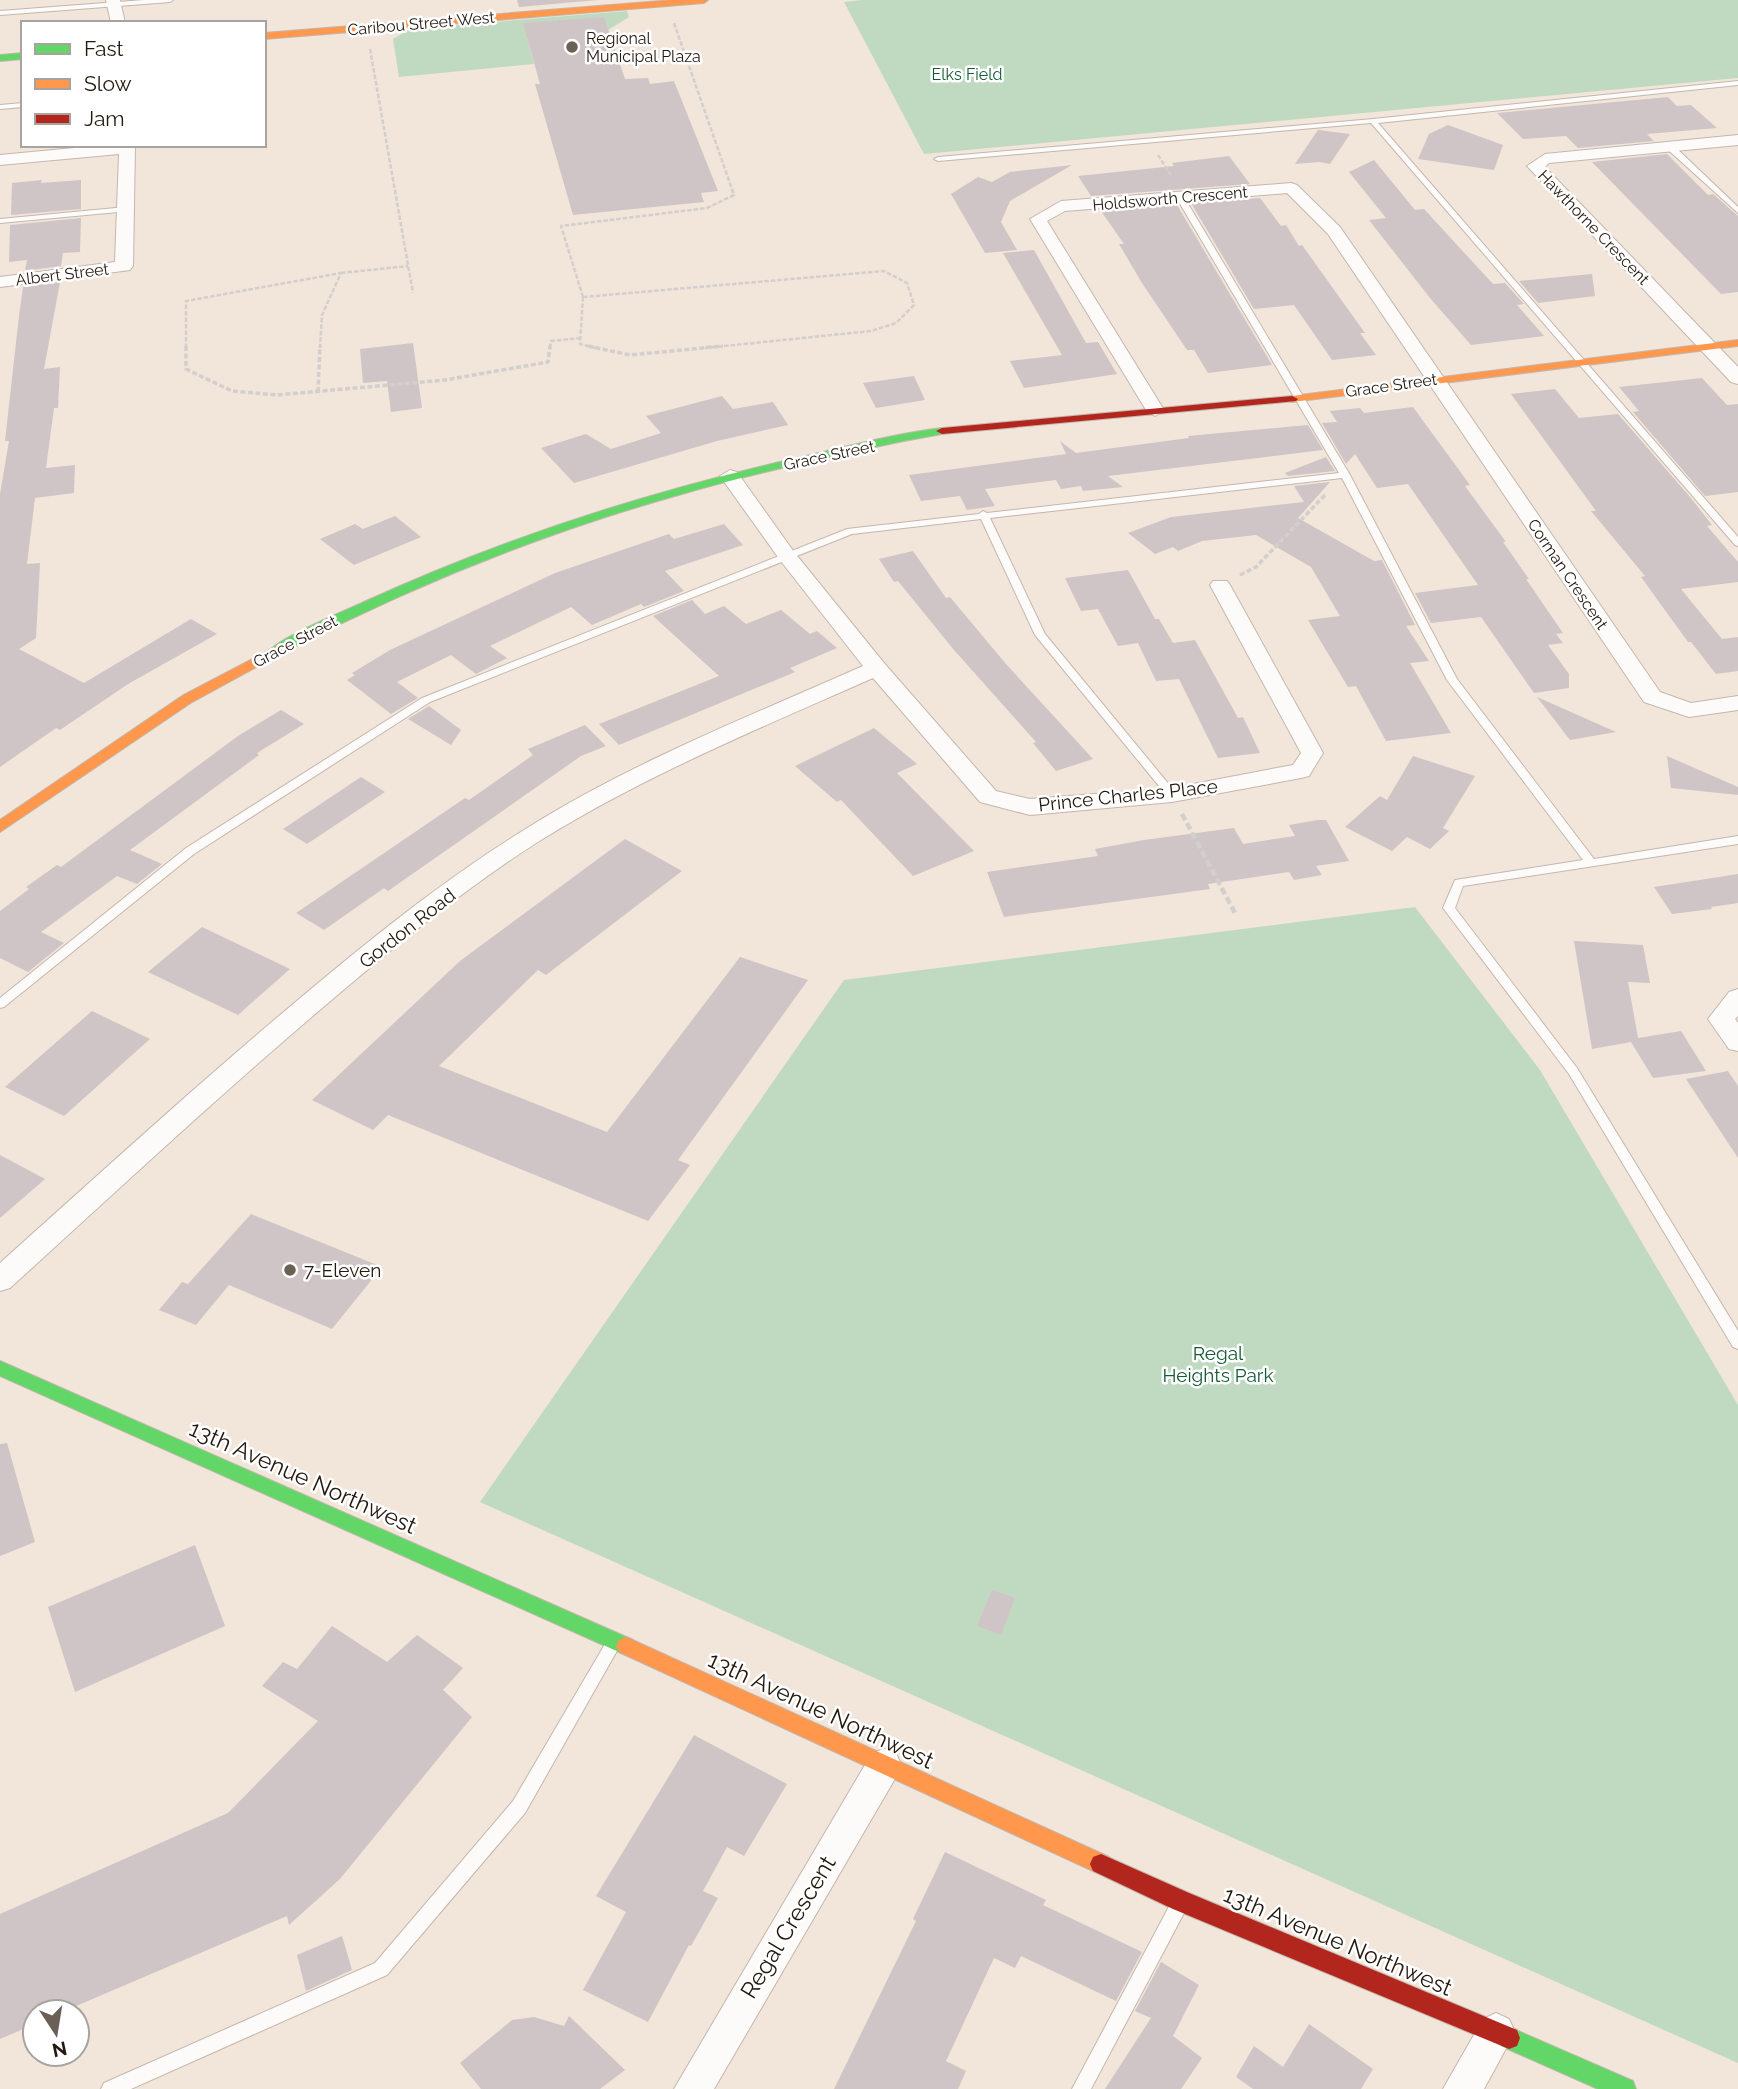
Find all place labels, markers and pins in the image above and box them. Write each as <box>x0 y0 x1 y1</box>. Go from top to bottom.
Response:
place label: Regional Municipal Plaza <box>586 29 701 66</box>
marker: Regional Municipal Plaza <box>564 39 580 55</box>
place label: 7-Eleven <box>304 1259 381 1281</box>
marker: 7-Eleven <box>282 1262 298 1278</box>

